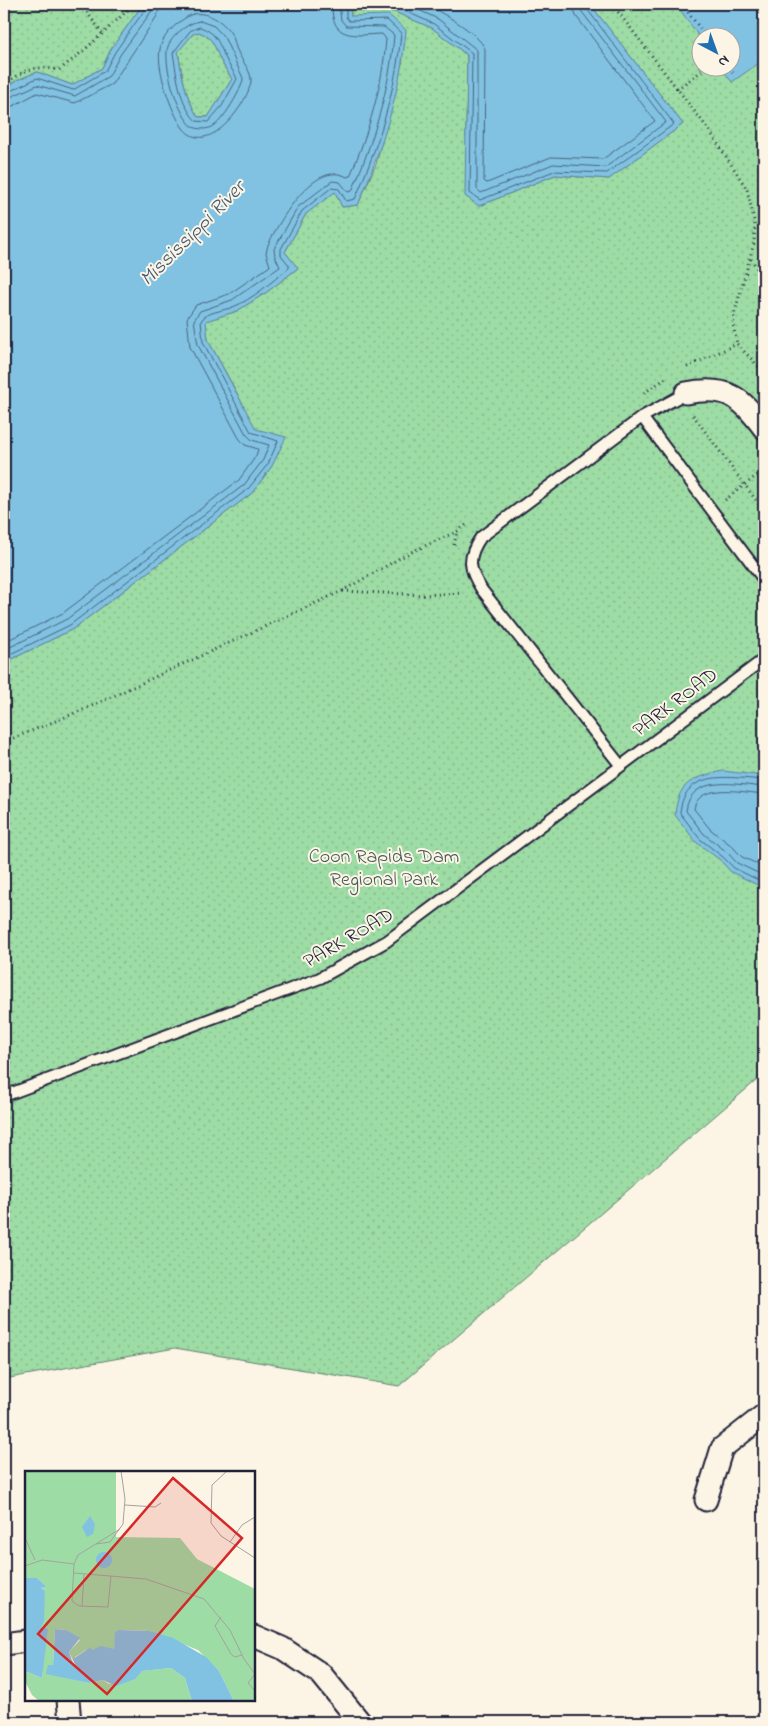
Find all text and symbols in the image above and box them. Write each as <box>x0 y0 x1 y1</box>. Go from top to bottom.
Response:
north arrow <box>690 28 740 78</box>
text: N <box>713 50 734 72</box>
water label: Mississippi River <box>133 173 254 294</box>
street label: PARK ROAD <box>627 661 725 745</box>
park label: Coon Rapids Dam Regional Park <box>309 843 459 896</box>
street label: PARK ROAD <box>299 901 399 977</box>
inset map <box>25 1471 255 1701</box>

